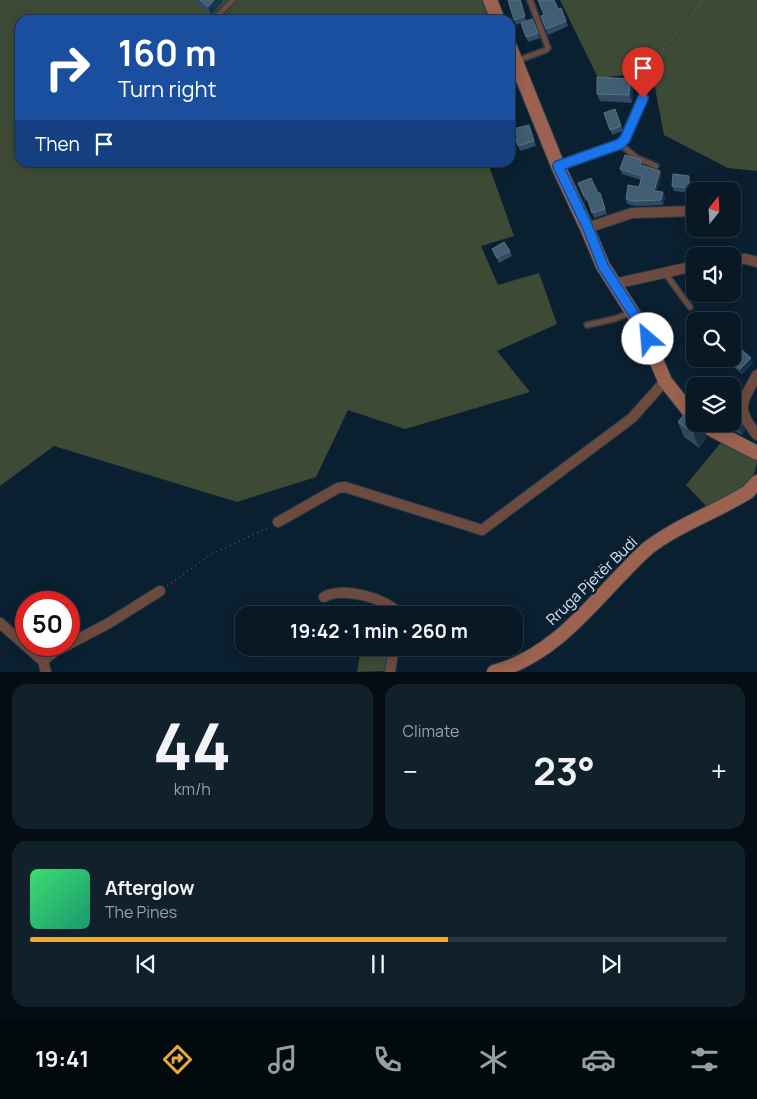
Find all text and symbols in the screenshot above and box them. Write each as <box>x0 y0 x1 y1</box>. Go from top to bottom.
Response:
text: 160 m <box>118 29 217 77</box>
icon: right <box>35 35 100 100</box>
pin <box>622 47 664 98</box>
icon: arrive <box>629 54 657 82</box>
text: Turn right <box>118 74 216 104</box>
icon: arrive <box>90 130 118 158</box>
text: Then <box>35 131 80 157</box>
north arrow <box>686 182 741 238</box>
map controls <box>686 182 741 432</box>
button: sound <box>686 247 741 302</box>
position arrow <box>621 312 673 364</box>
button: search <box>686 312 741 367</box>
button: layers <box>686 377 741 432</box>
street label: Rruga Pjetër Budi <box>541 532 642 630</box>
speed limit sign: 50 <box>15 591 80 656</box>
text: 19:42 · 1 min · 260 m <box>290 618 468 644</box>
text: 44 <box>153 701 231 790</box>
text: Climate <box>403 720 459 742</box>
text: 23° <box>533 744 595 796</box>
text: − <box>403 752 418 790</box>
text: + <box>711 752 727 790</box>
text: km/h <box>174 778 211 800</box>
text: Afterglow <box>105 875 194 901</box>
text: The Pines <box>105 901 177 923</box>
icon: previous <box>132 950 160 978</box>
icon: pause <box>364 950 392 978</box>
icon: next <box>597 950 625 978</box>
icon: directions <box>160 1042 195 1077</box>
icon: music <box>265 1042 300 1077</box>
icon: phone <box>370 1042 405 1077</box>
icon: climate <box>476 1042 511 1077</box>
icon: car <box>581 1042 616 1077</box>
icon: filters <box>687 1042 722 1077</box>
text: 19:41 <box>35 1044 89 1074</box>

